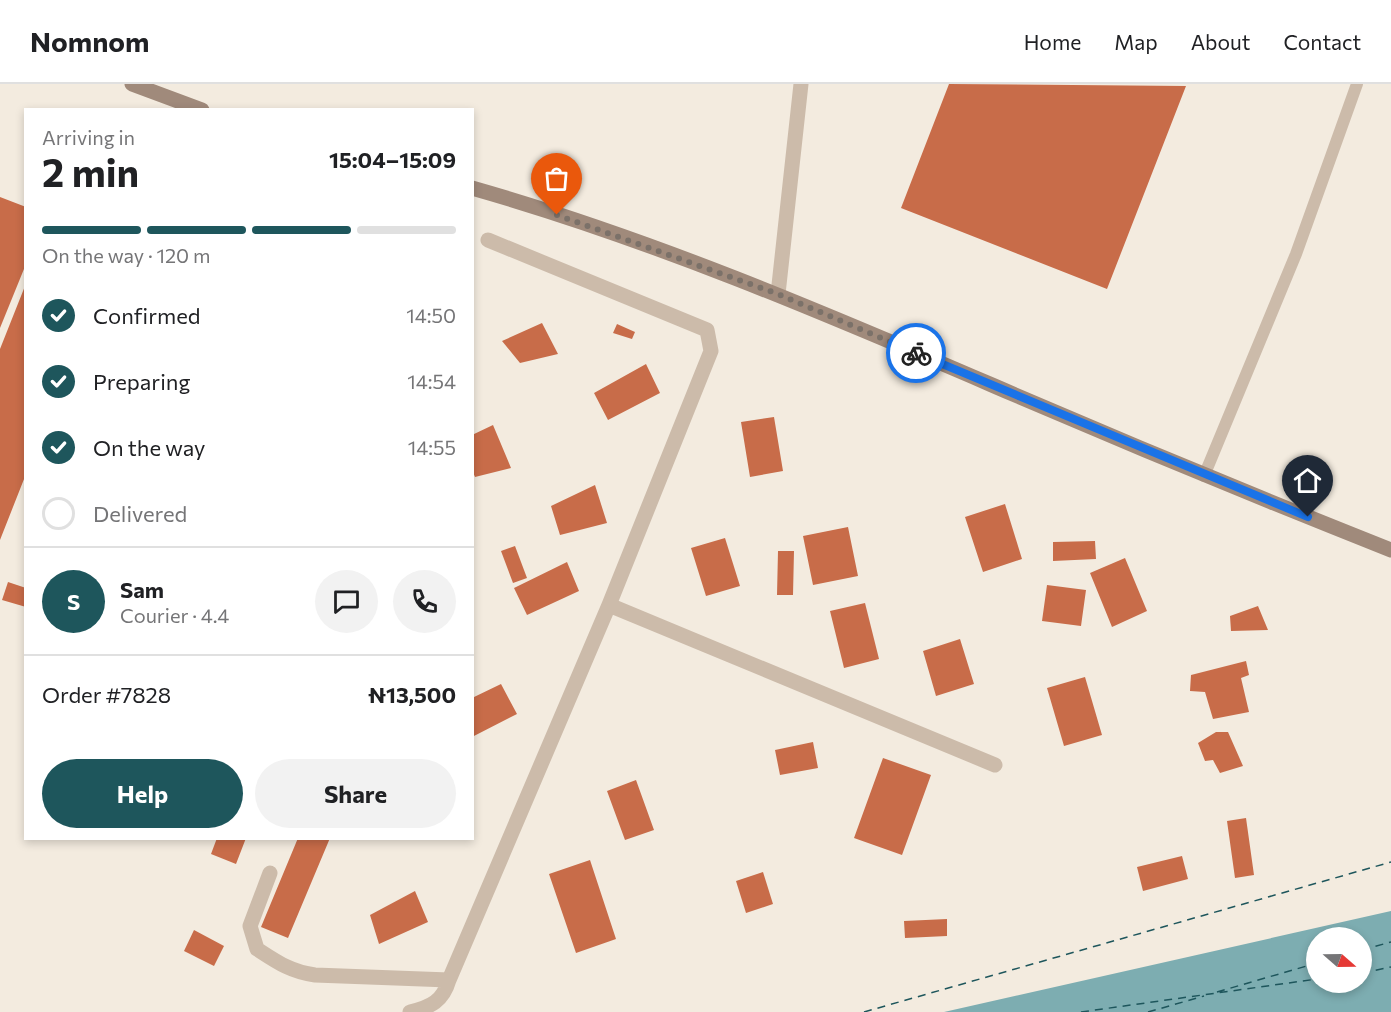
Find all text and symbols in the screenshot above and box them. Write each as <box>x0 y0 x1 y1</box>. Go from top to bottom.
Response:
text: Nomnom <box>30 24 150 58</box>
text: Home <box>1024 29 1081 54</box>
text: Map <box>1114 29 1158 54</box>
text: About <box>1191 29 1250 54</box>
text: Contact <box>1283 29 1361 54</box>
text: Arriving in <box>42 125 135 149</box>
text: 15:04–15:09 <box>329 146 456 173</box>
text: 2 min <box>42 147 139 195</box>
pin <box>531 153 582 215</box>
icon: bag <box>540 162 573 195</box>
text: On the way · 120 m <box>42 243 210 267</box>
icon: check <box>42 299 75 332</box>
text: Confirmed <box>93 302 200 329</box>
text: 14:50 <box>406 303 456 327</box>
courier <box>886 323 946 383</box>
icon: bike <box>900 337 933 370</box>
icon: check <box>42 365 75 398</box>
text: Preparing <box>93 368 190 395</box>
text: 14:54 <box>407 369 456 393</box>
icon: check <box>42 431 75 464</box>
text: On the way <box>93 434 205 461</box>
text: 14:55 <box>408 435 456 459</box>
pin <box>1282 455 1333 517</box>
icon: home <box>1291 464 1324 497</box>
text: Delivered <box>93 500 187 527</box>
button: chat <box>315 570 378 633</box>
button: phone <box>393 570 456 633</box>
text: Sam <box>120 576 164 603</box>
text: S <box>67 588 80 615</box>
text: Courier · 4.4 <box>120 603 229 627</box>
text: Order #7828 <box>42 681 171 708</box>
text: ₦13,500 <box>368 681 456 708</box>
button: Help <box>42 759 243 828</box>
button: Share <box>255 759 456 828</box>
north arrow <box>1306 927 1372 993</box>
map controls <box>1306 927 1372 993</box>

